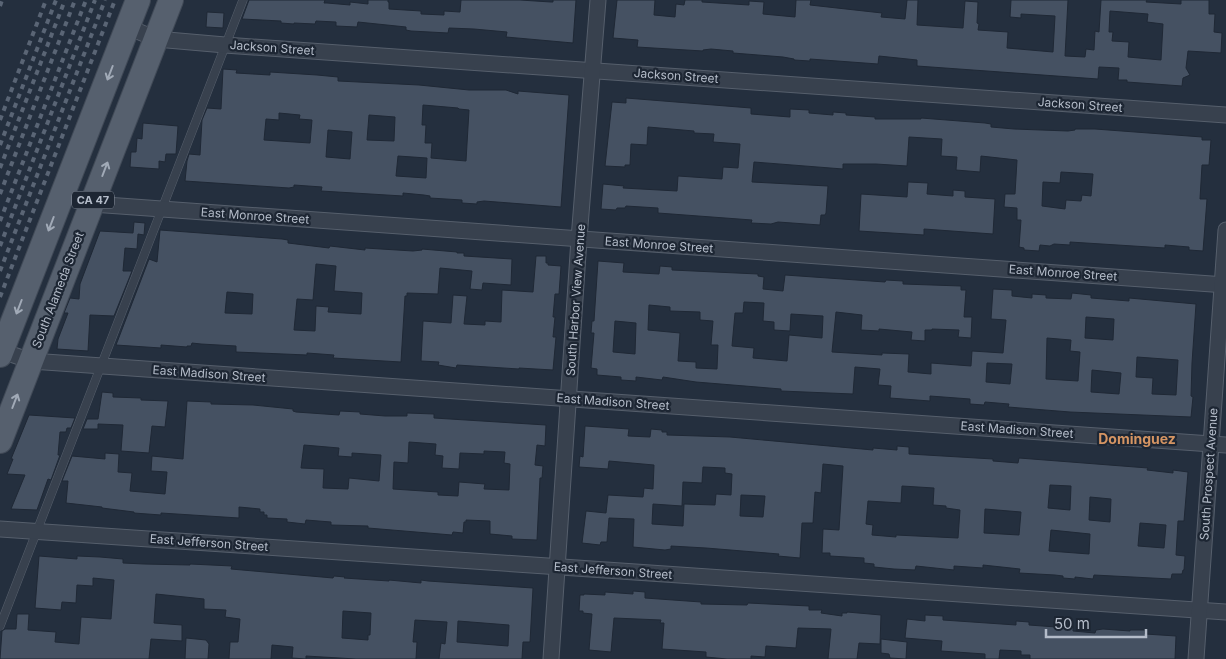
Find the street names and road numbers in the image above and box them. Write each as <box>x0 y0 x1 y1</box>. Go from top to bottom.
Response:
street label: Jackson Street <box>229 37 315 58</box>
street label: Jackson Street <box>633 65 719 86</box>
street label: Jackson Street <box>1037 94 1123 115</box>
road number: CA 47 <box>72 192 114 208</box>
street label: East Monroe Street <box>200 204 310 227</box>
street label: South Harbor View Avenue <box>563 223 588 377</box>
street label: South Alameda Street <box>28 230 87 350</box>
street label: East Monroe Street <box>604 233 714 256</box>
street label: East Monroe Street <box>1008 261 1118 284</box>
street label: East Madison Street <box>152 362 266 385</box>
street label: East Madison Street <box>556 390 670 413</box>
street label: South Prospect Avenue <box>1196 407 1221 541</box>
street label: East Madison Street <box>960 418 1074 441</box>
street label: East Jefferson Street <box>149 531 269 554</box>
street label: East Jefferson Street <box>553 559 673 582</box>

